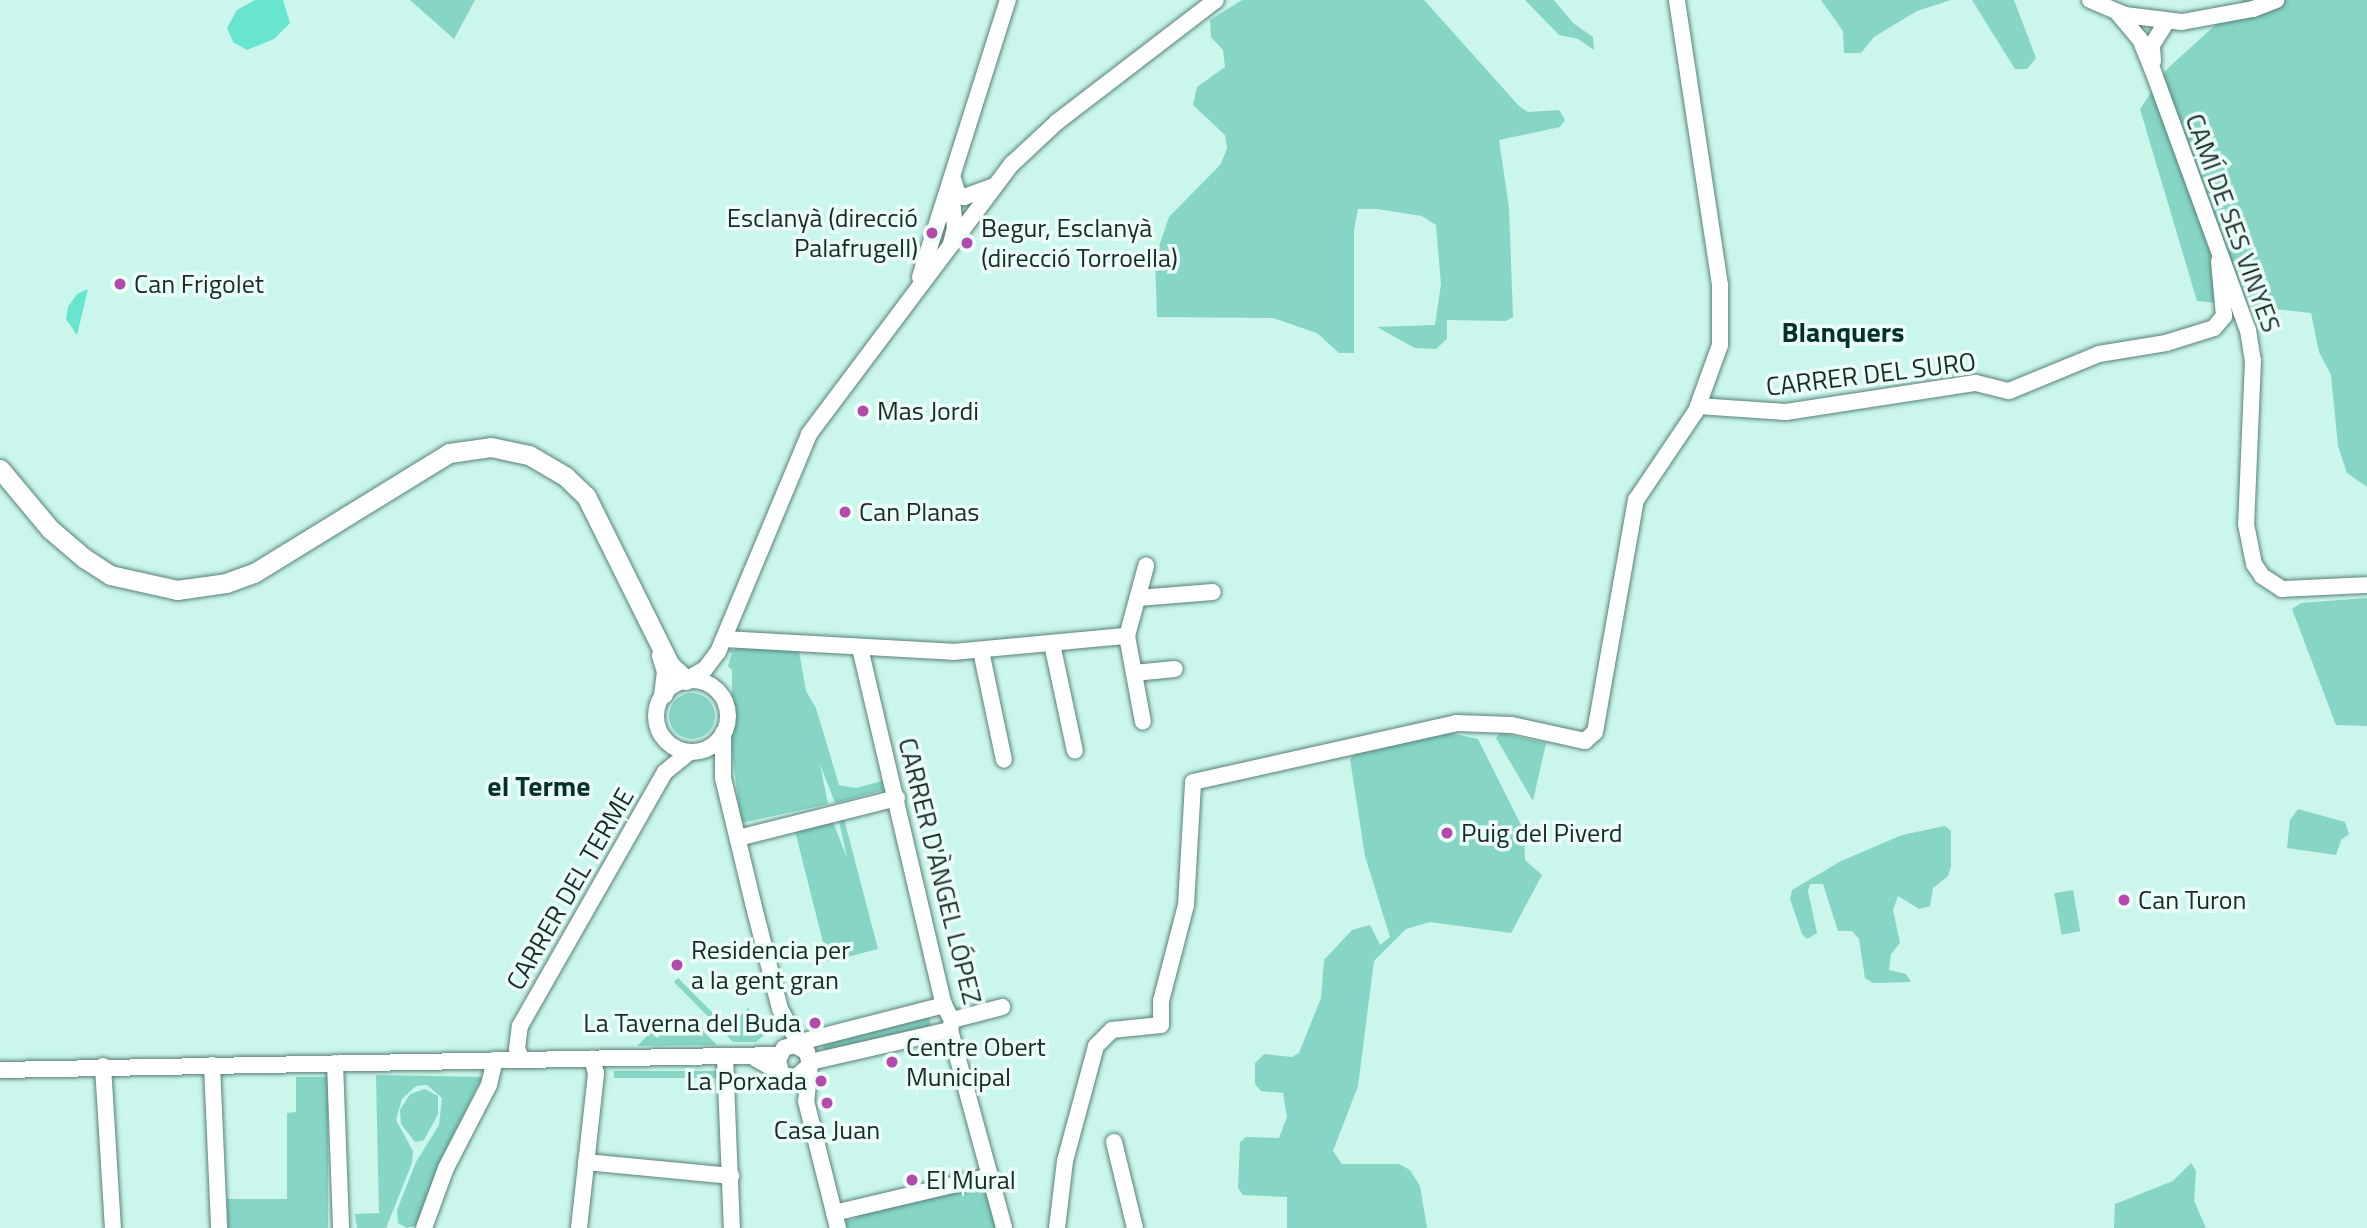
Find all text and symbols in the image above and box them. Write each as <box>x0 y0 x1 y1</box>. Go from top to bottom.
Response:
street label: CAMÍ DE SES VINYES <box>2179 110 2287 336</box>
place label: Esclanyà (direcció Palafrugell) <box>727 202 918 264</box>
place label: Begur, Esclanyà (direcció Torroella) <box>981 212 1178 274</box>
marker: Esclanyà (direcció Palafrugell) <box>924 225 940 241</box>
marker: Begur, Esclanyà (direcció Torroella) <box>959 235 975 251</box>
place label: Can Frigolet <box>134 268 264 300</box>
marker: Can Frigolet <box>112 276 128 292</box>
district label: Blanquers <box>1781 315 1905 349</box>
street label: CARRER DEL SURO <box>1764 346 1978 402</box>
place label: Mas Jordi <box>877 395 979 427</box>
marker: Mas Jordi <box>855 403 871 419</box>
place label: Can Planas <box>859 496 979 528</box>
marker: Can Planas <box>837 504 853 520</box>
street label: CARRER D'ÀNGEL LÓPEZ <box>892 735 988 1007</box>
district label: el Terme <box>487 769 591 803</box>
street label: CARRER DEL TERME <box>500 783 640 995</box>
place label: Puig del Piverd <box>1461 817 1623 849</box>
marker: Puig del Piverd <box>1439 825 1455 841</box>
place label: Can Turon <box>2138 884 2246 916</box>
marker: Can Turon <box>2116 892 2132 908</box>
place label: Residencia per a la gent gran <box>691 934 850 996</box>
marker: Residencia per a la gent gran <box>669 957 685 973</box>
place label: La Taverna del Buda <box>583 1007 801 1039</box>
marker: La Taverna del Buda <box>807 1015 823 1031</box>
place label: Centre Obert Municipal <box>906 1031 1046 1092</box>
marker: Centre Obert Municipal <box>884 1054 900 1070</box>
place label: La Porxada <box>686 1065 807 1097</box>
marker: La Porxada <box>813 1073 829 1089</box>
marker: Casa Juan <box>819 1095 835 1111</box>
place label: Casa Juan <box>774 1114 880 1146</box>
place label: El Mural <box>926 1164 1016 1196</box>
marker: El Mural <box>904 1172 920 1188</box>

